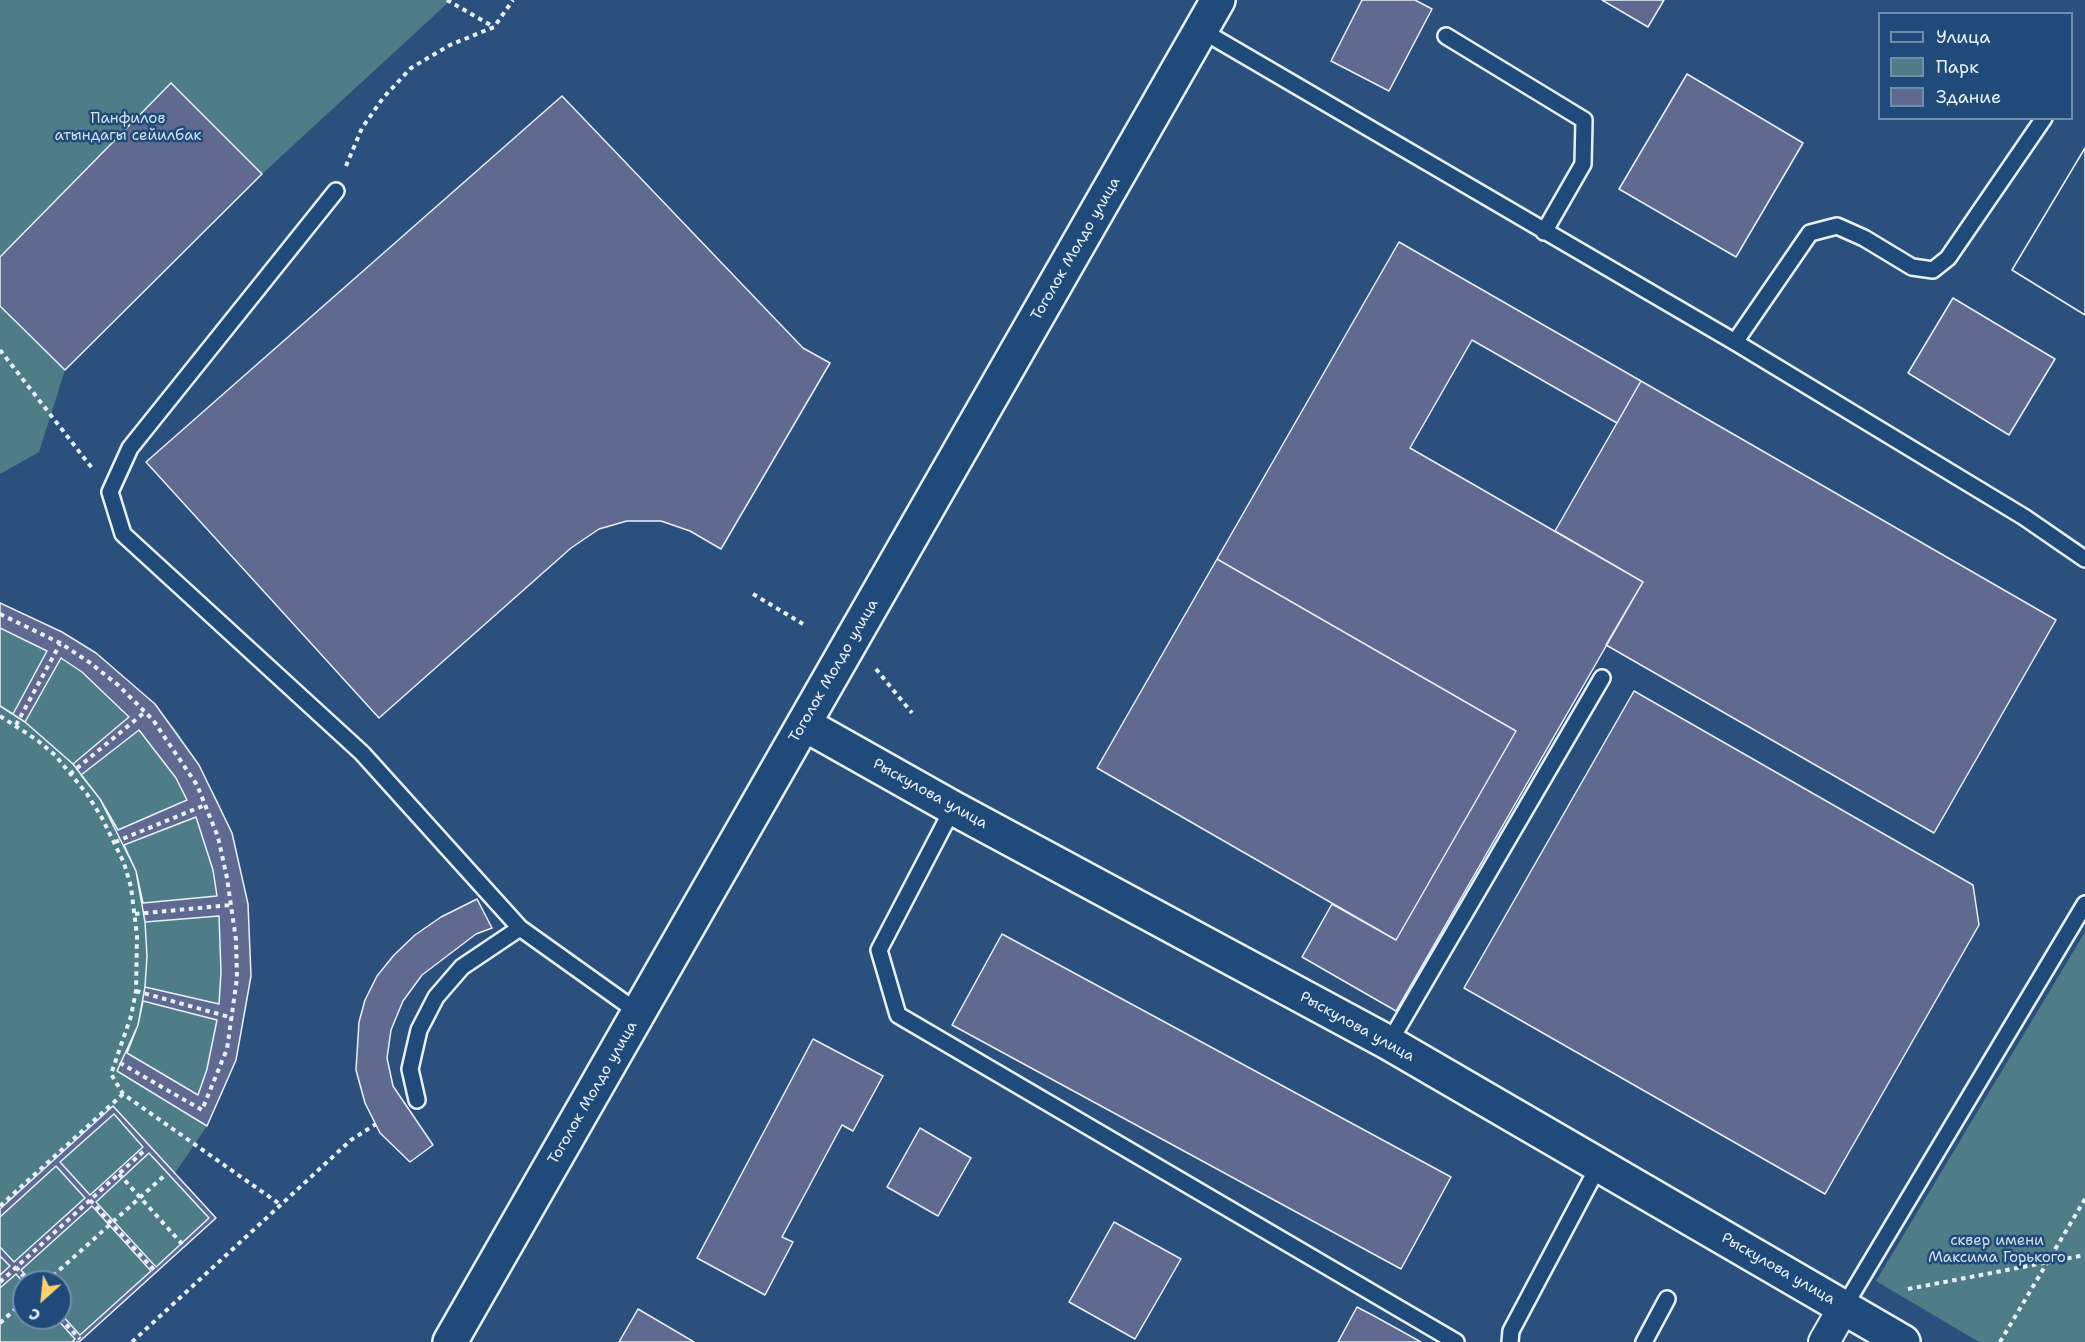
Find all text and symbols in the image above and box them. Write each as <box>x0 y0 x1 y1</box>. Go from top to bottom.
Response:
legend <box>1878 12 2073 120</box>
text: Улица <box>1936 25 1990 49</box>
text: Парк <box>1936 55 1979 79</box>
text: Здание <box>1936 85 2001 109</box>
park label: Панфилов атындагы сейилбак <box>55 110 201 145</box>
street label: Тоголок Молдо улица <box>1028 174 1124 324</box>
street label: Тоголок Молдо улица <box>786 596 882 746</box>
street label: Рыскулова улица <box>870 755 990 833</box>
street label: Рыскулова улица <box>1297 988 1417 1066</box>
street label: Тоголок Молдо улица <box>545 1018 641 1168</box>
street label: Рыскулова улица <box>1718 1229 1838 1309</box>
park label: сквер имени Максима Горького <box>1928 1232 2066 1267</box>
north arrow <box>12 1270 72 1330</box>
text: С <box>25 1303 44 1326</box>

